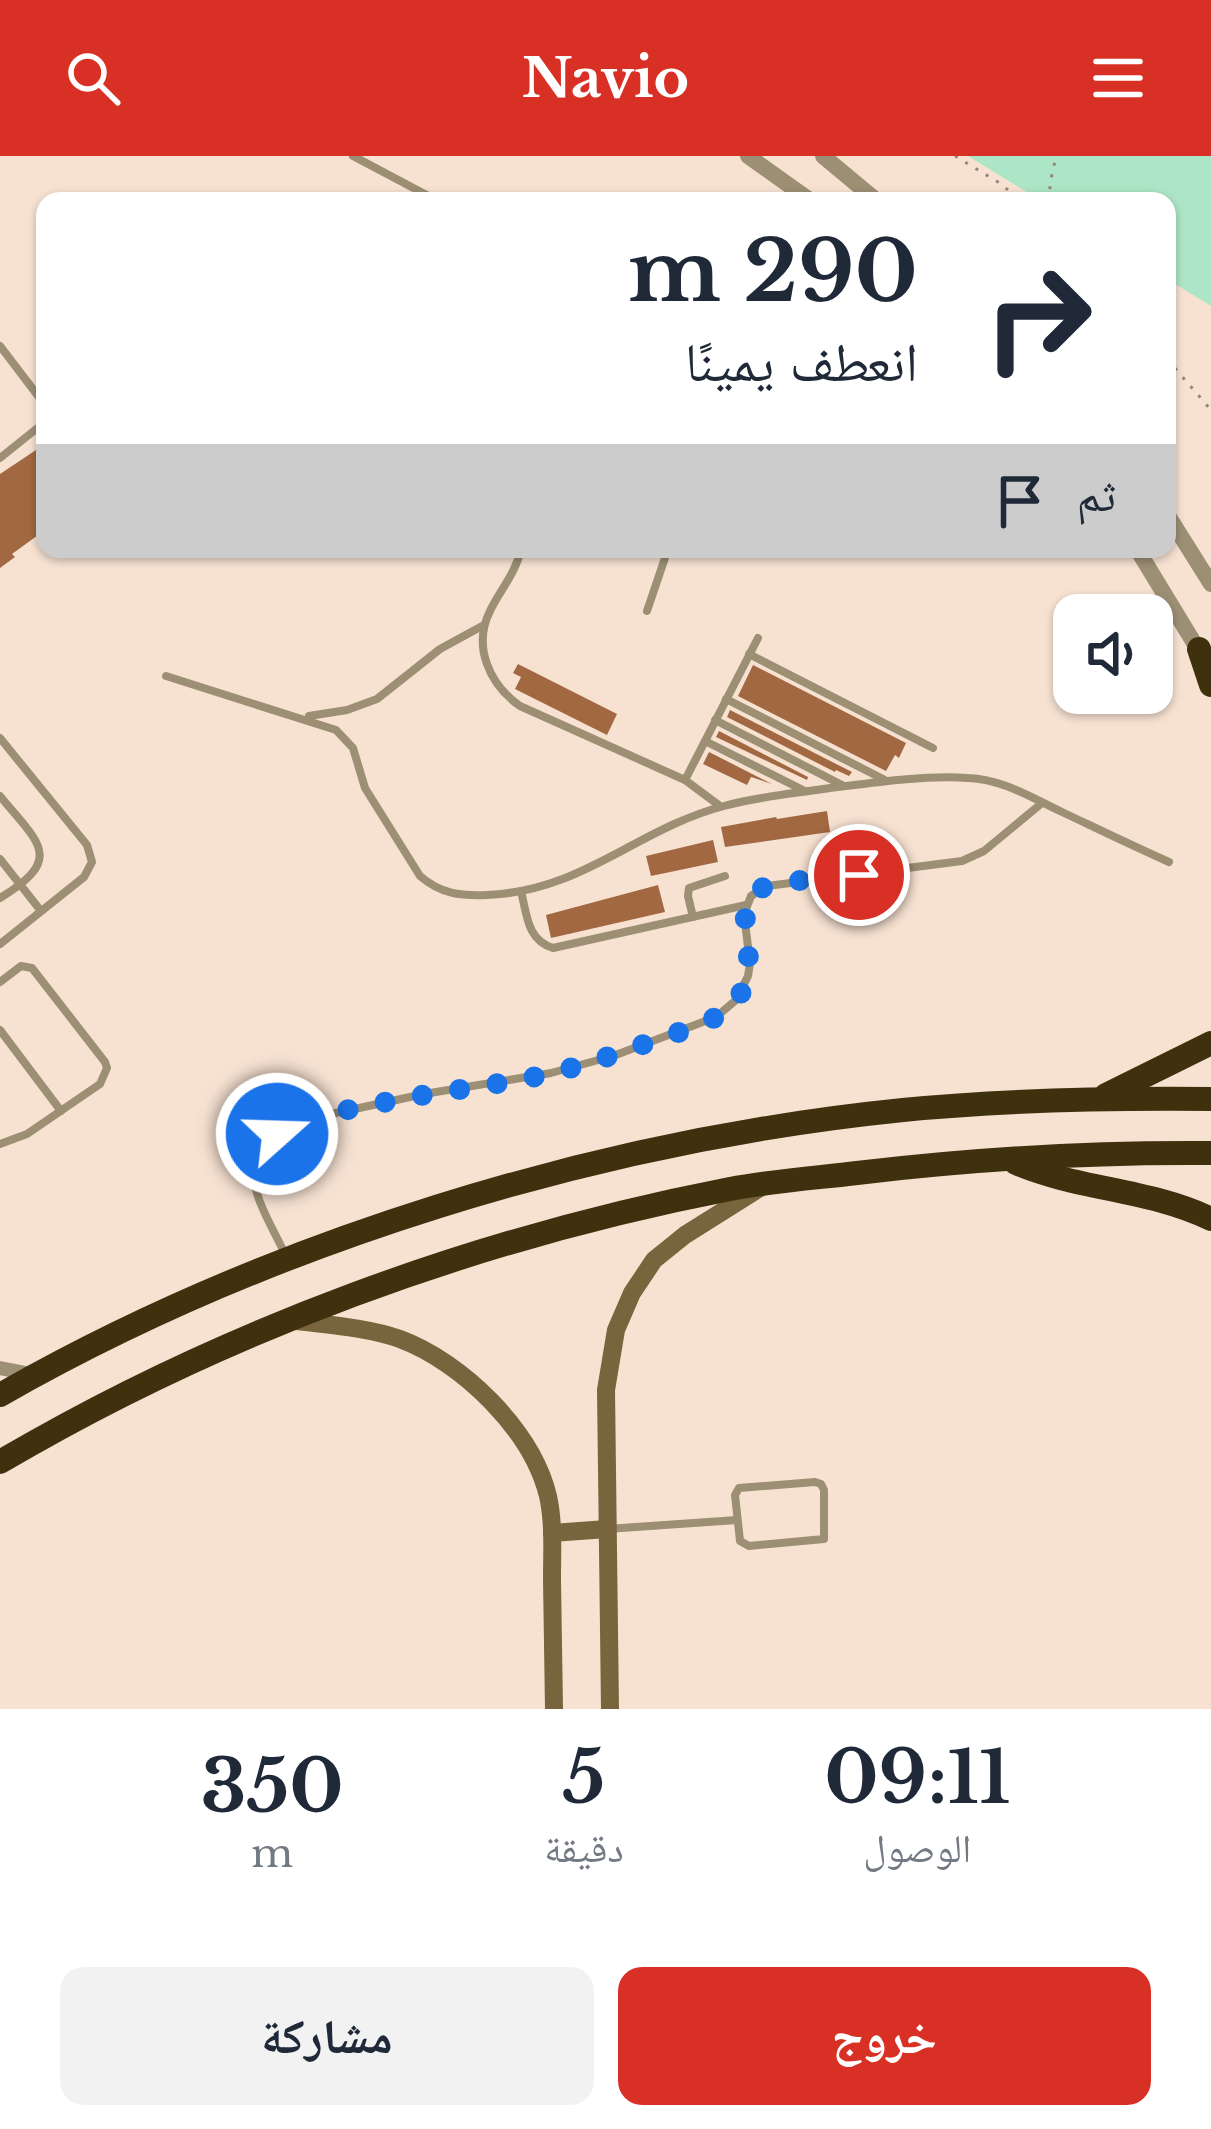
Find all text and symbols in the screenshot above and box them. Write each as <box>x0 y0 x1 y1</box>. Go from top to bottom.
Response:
icon: search <box>60 45 126 111</box>
text: Navio <box>522 45 689 112</box>
icon: menu <box>1085 45 1151 111</box>
text: 290 m <box>628 220 918 324</box>
icon: right <box>960 240 1116 396</box>
text: انعطف يمينًا <box>685 329 918 396</box>
text: ثم <box>1077 467 1116 523</box>
icon: arrive <box>987 468 1053 534</box>
map controls <box>1053 594 1173 714</box>
button: sound <box>1053 594 1173 714</box>
pin <box>808 824 910 926</box>
icon: arrive <box>826 842 892 908</box>
position arrow <box>214 1071 340 1197</box>
text: 5 <box>563 1733 605 1822</box>
text: 09:11 <box>824 1733 1010 1822</box>
text: 350 <box>201 1742 344 1831</box>
text: دقيقة <box>544 1824 624 1873</box>
text: الوصول <box>863 1824 971 1873</box>
text: m <box>251 1829 293 1878</box>
button: مشاركة <box>60 1967 594 2105</box>
button: خروج <box>618 1967 1151 2105</box>

